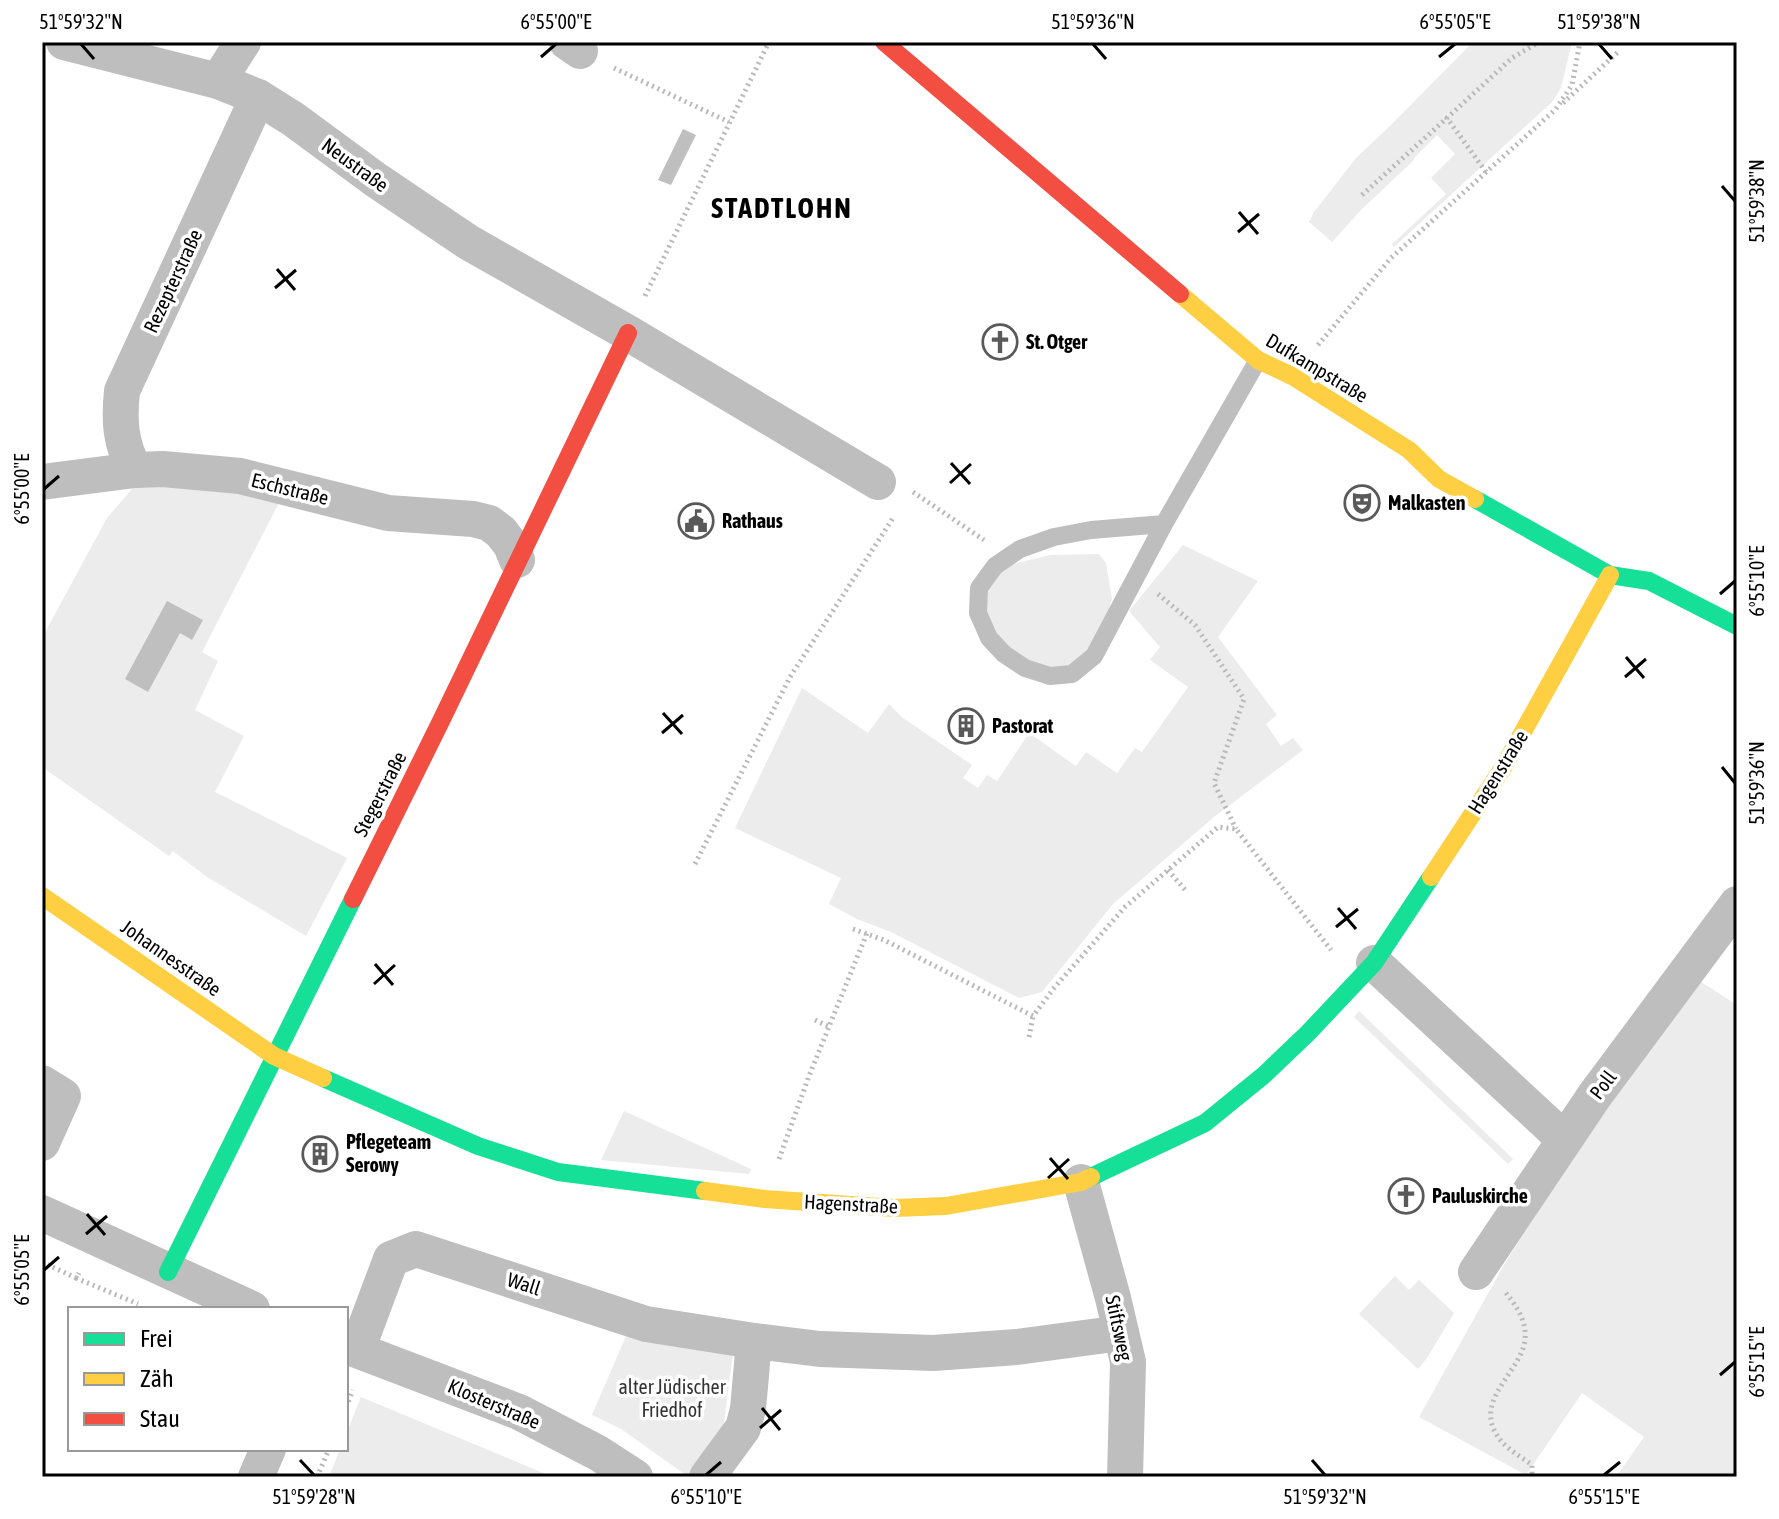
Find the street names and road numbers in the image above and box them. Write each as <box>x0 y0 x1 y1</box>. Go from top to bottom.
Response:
street label: Neustraße <box>318 133 393 196</box>
street label: Rezepterstraße <box>139 226 206 336</box>
street label: Dufkampstraße <box>1262 328 1372 407</box>
street label: Eschstraße <box>249 468 331 509</box>
street label: Hagenstraße <box>1463 726 1532 818</box>
street label: Stegerstraße <box>348 747 411 840</box>
street label: Johannesstraße <box>117 915 226 1000</box>
street label: Poll <box>1585 1065 1621 1103</box>
street label: Hagenstraße <box>803 1190 899 1217</box>
street label: Wall <box>505 1267 544 1300</box>
street label: Stiftsweg <box>1101 1293 1138 1363</box>
street label: Klosterstraße <box>445 1374 544 1433</box>

